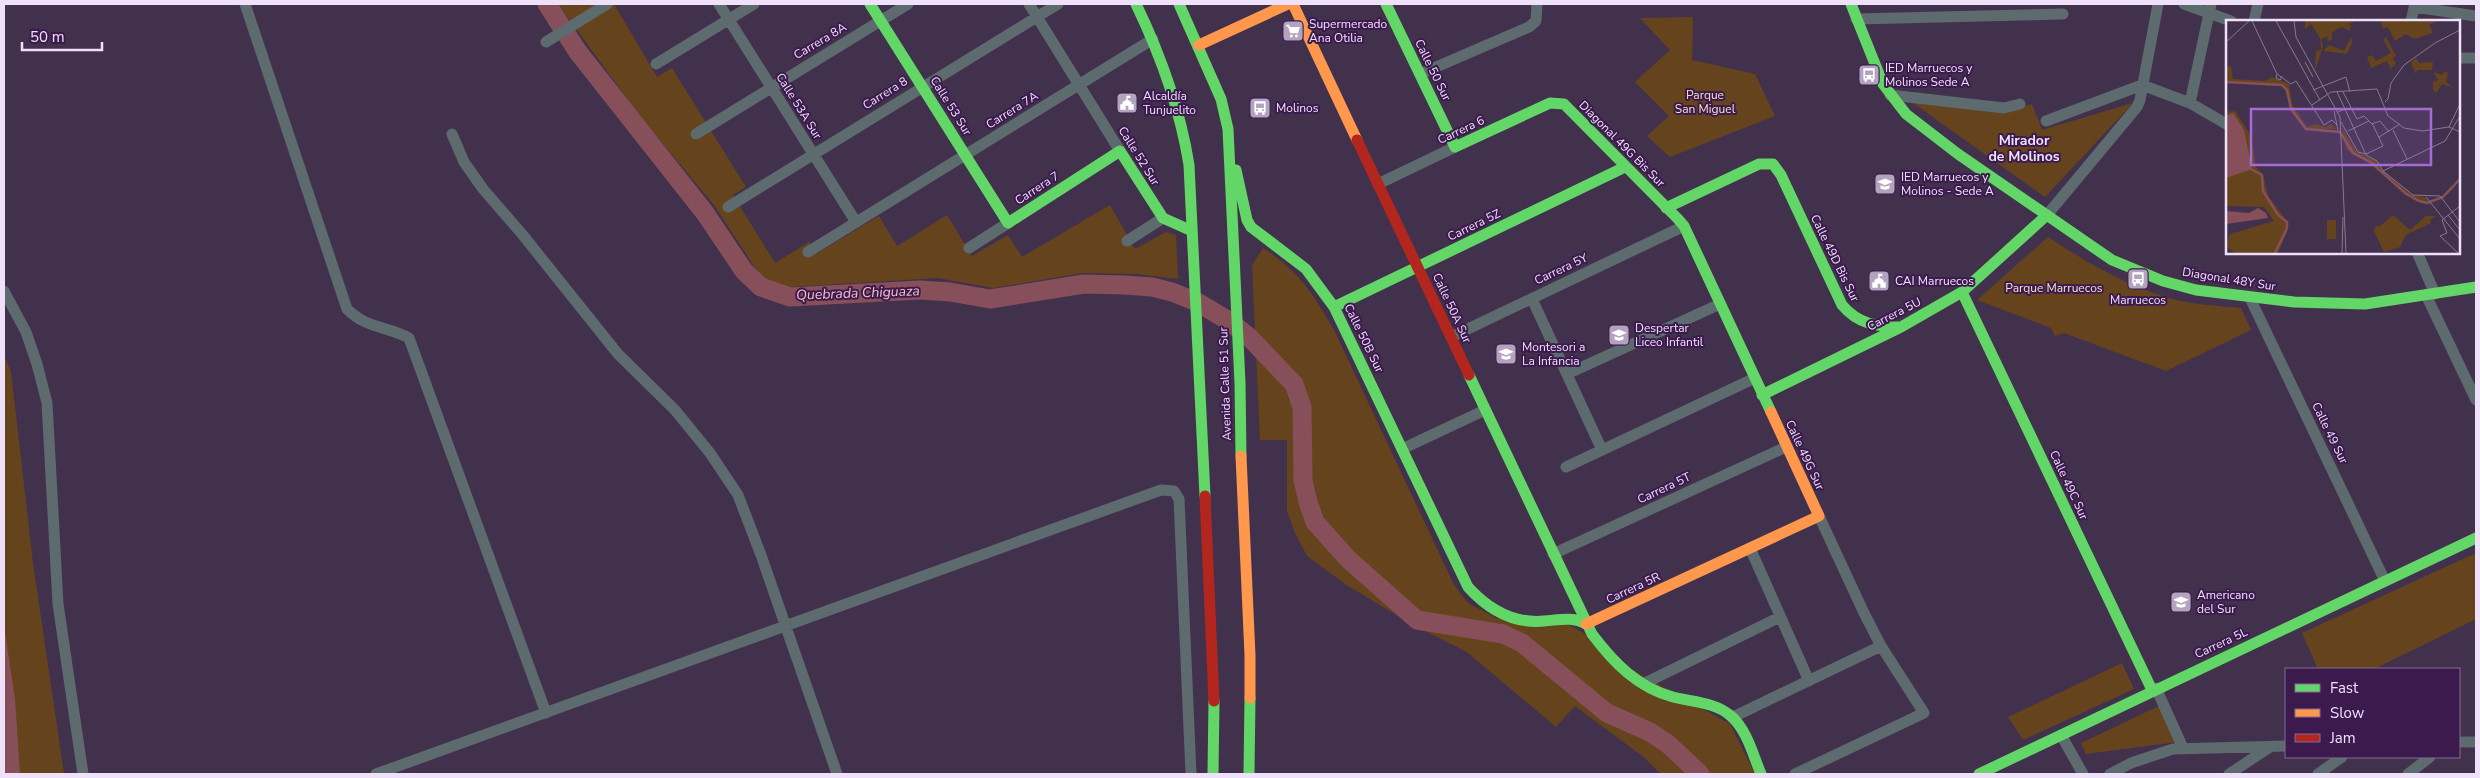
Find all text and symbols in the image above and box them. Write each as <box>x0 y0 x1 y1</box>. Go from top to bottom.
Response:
place label: Supermercado Ana Otilia <box>1309 16 1388 46</box>
street label: Carrera 8A <box>791 19 850 63</box>
supermarket icon: Supermercado Ana Otilia <box>1281 19 1305 43</box>
scale bar <box>22 20 102 52</box>
inset map <box>2226 20 2460 254</box>
text: 50 m <box>30 27 65 47</box>
street label: Calle 50 Sur <box>1411 37 1455 104</box>
place label: IED Marruecos y Molinos Sede A <box>1885 60 1973 90</box>
bus stop icon: IED Marruecos y Molinos Sede A <box>1857 63 1881 87</box>
street label: Calle 53A Sur <box>772 70 826 143</box>
street label: Carrera 8 <box>860 73 910 113</box>
street label: Calle 53 Sur <box>927 73 976 139</box>
park label: Parque San Miguel <box>1675 87 1736 117</box>
street label: Carrera 7A <box>983 88 1041 132</box>
place label: Alcaldía Tunjuelito <box>1143 88 1196 118</box>
public building icon: Alcaldía Tunjuelito <box>1115 91 1139 115</box>
bus stop icon: Molinos <box>1248 96 1272 120</box>
street label: Diagonal 49G Bis Sur <box>1575 97 1669 191</box>
place label: Molinos <box>1276 100 1319 116</box>
street label: Carrera 6 <box>1435 112 1487 148</box>
street label: Calle 52 Sur <box>1115 123 1164 189</box>
district label: Mirador de Molinos <box>1988 131 2060 166</box>
street label: Carrera 7 <box>1012 168 1062 208</box>
place label: IED Marruecos y Molinos - Sede A <box>1901 169 1994 199</box>
school or university icon: IED Marruecos y Molinos - Sede A <box>1873 172 1897 196</box>
street label: Carrera 5Z <box>1445 205 1503 245</box>
street label: Calle 49D Bis Sur <box>1807 212 1863 305</box>
street label: Carrera 5Y <box>1532 249 1591 288</box>
street label: Diagonal 48Y Sur <box>2181 264 2278 294</box>
bus stop icon: Marruecos <box>2126 267 2150 291</box>
public building icon: CAI Marruecos <box>1867 269 1891 293</box>
street label: Calle 50A Sur <box>1429 270 1475 346</box>
place label: CAI Marruecos <box>1895 273 1974 289</box>
park label: Parque Marruecos <box>2005 280 2103 296</box>
water label: Quebrada Chiguaza <box>796 281 920 305</box>
place label: Marruecos <box>2110 292 2166 308</box>
street label: Carrera 5U <box>1864 294 1924 334</box>
street label: Calle 50B Sur <box>1340 301 1388 376</box>
place label: Despertar Liceo Infantil <box>1635 320 1704 350</box>
school or university icon: Despertar Liceo Infantil <box>1607 323 1631 347</box>
street label: Avenida Calle 51 Sur <box>1215 326 1235 441</box>
place label: Montesori a La Infancia <box>1522 339 1585 369</box>
school or university icon: Montesori a La Infancia <box>1494 342 1518 366</box>
street label: Calle 49 Sur <box>2308 400 2352 467</box>
street label: Calle 49G Sur <box>1782 417 1828 493</box>
street label: Calle 49C Sur <box>2046 448 2092 523</box>
street label: Carrera 5T <box>1635 468 1694 507</box>
street label: Carrera 5R <box>1603 568 1663 608</box>
place label: Americano del Sur <box>2197 587 2255 617</box>
school or university icon: Americano del Sur <box>2169 590 2193 614</box>
street label: Carrera 5L <box>2192 624 2250 662</box>
legend <box>2285 668 2460 758</box>
text: Fast <box>2330 678 2359 698</box>
text: Slow <box>2330 703 2365 723</box>
text: Jam <box>2329 728 2356 748</box>

